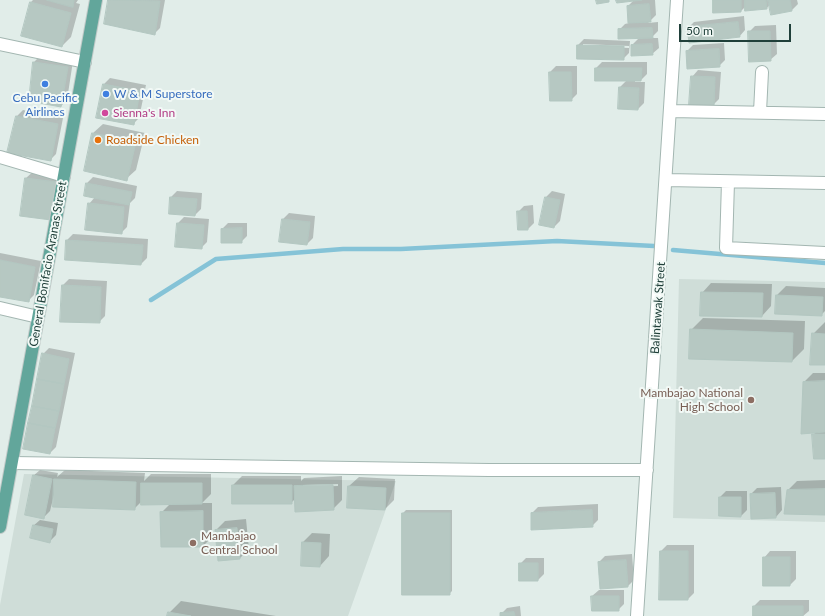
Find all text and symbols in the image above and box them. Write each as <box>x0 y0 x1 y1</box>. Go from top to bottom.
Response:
scale bar <box>681 16 793 42</box>
text: 50 m <box>686 23 713 38</box>
marker: Cebu Pacific Airlines <box>40 79 50 89</box>
place label: W & M Superstore <box>114 87 213 101</box>
marker: W & M Superstore <box>101 89 111 99</box>
place label: Cebu Pacific Airlines <box>13 91 77 119</box>
place label: Sienna's Inn <box>113 106 175 120</box>
marker: Sienna's Inn <box>100 108 110 118</box>
place label: Roadside Chicken <box>106 133 199 147</box>
marker: Roadside Chicken <box>93 135 103 145</box>
street label: General Bonifacio Aranas Street <box>26 180 70 348</box>
street label: Balintawak Street <box>648 261 668 355</box>
place label: Mambajao National High School <box>640 386 743 414</box>
marker: Mambajao National High School <box>746 395 756 405</box>
place label: Mambajao Central School <box>201 529 278 557</box>
marker: Mambajao Central School <box>188 538 198 548</box>

